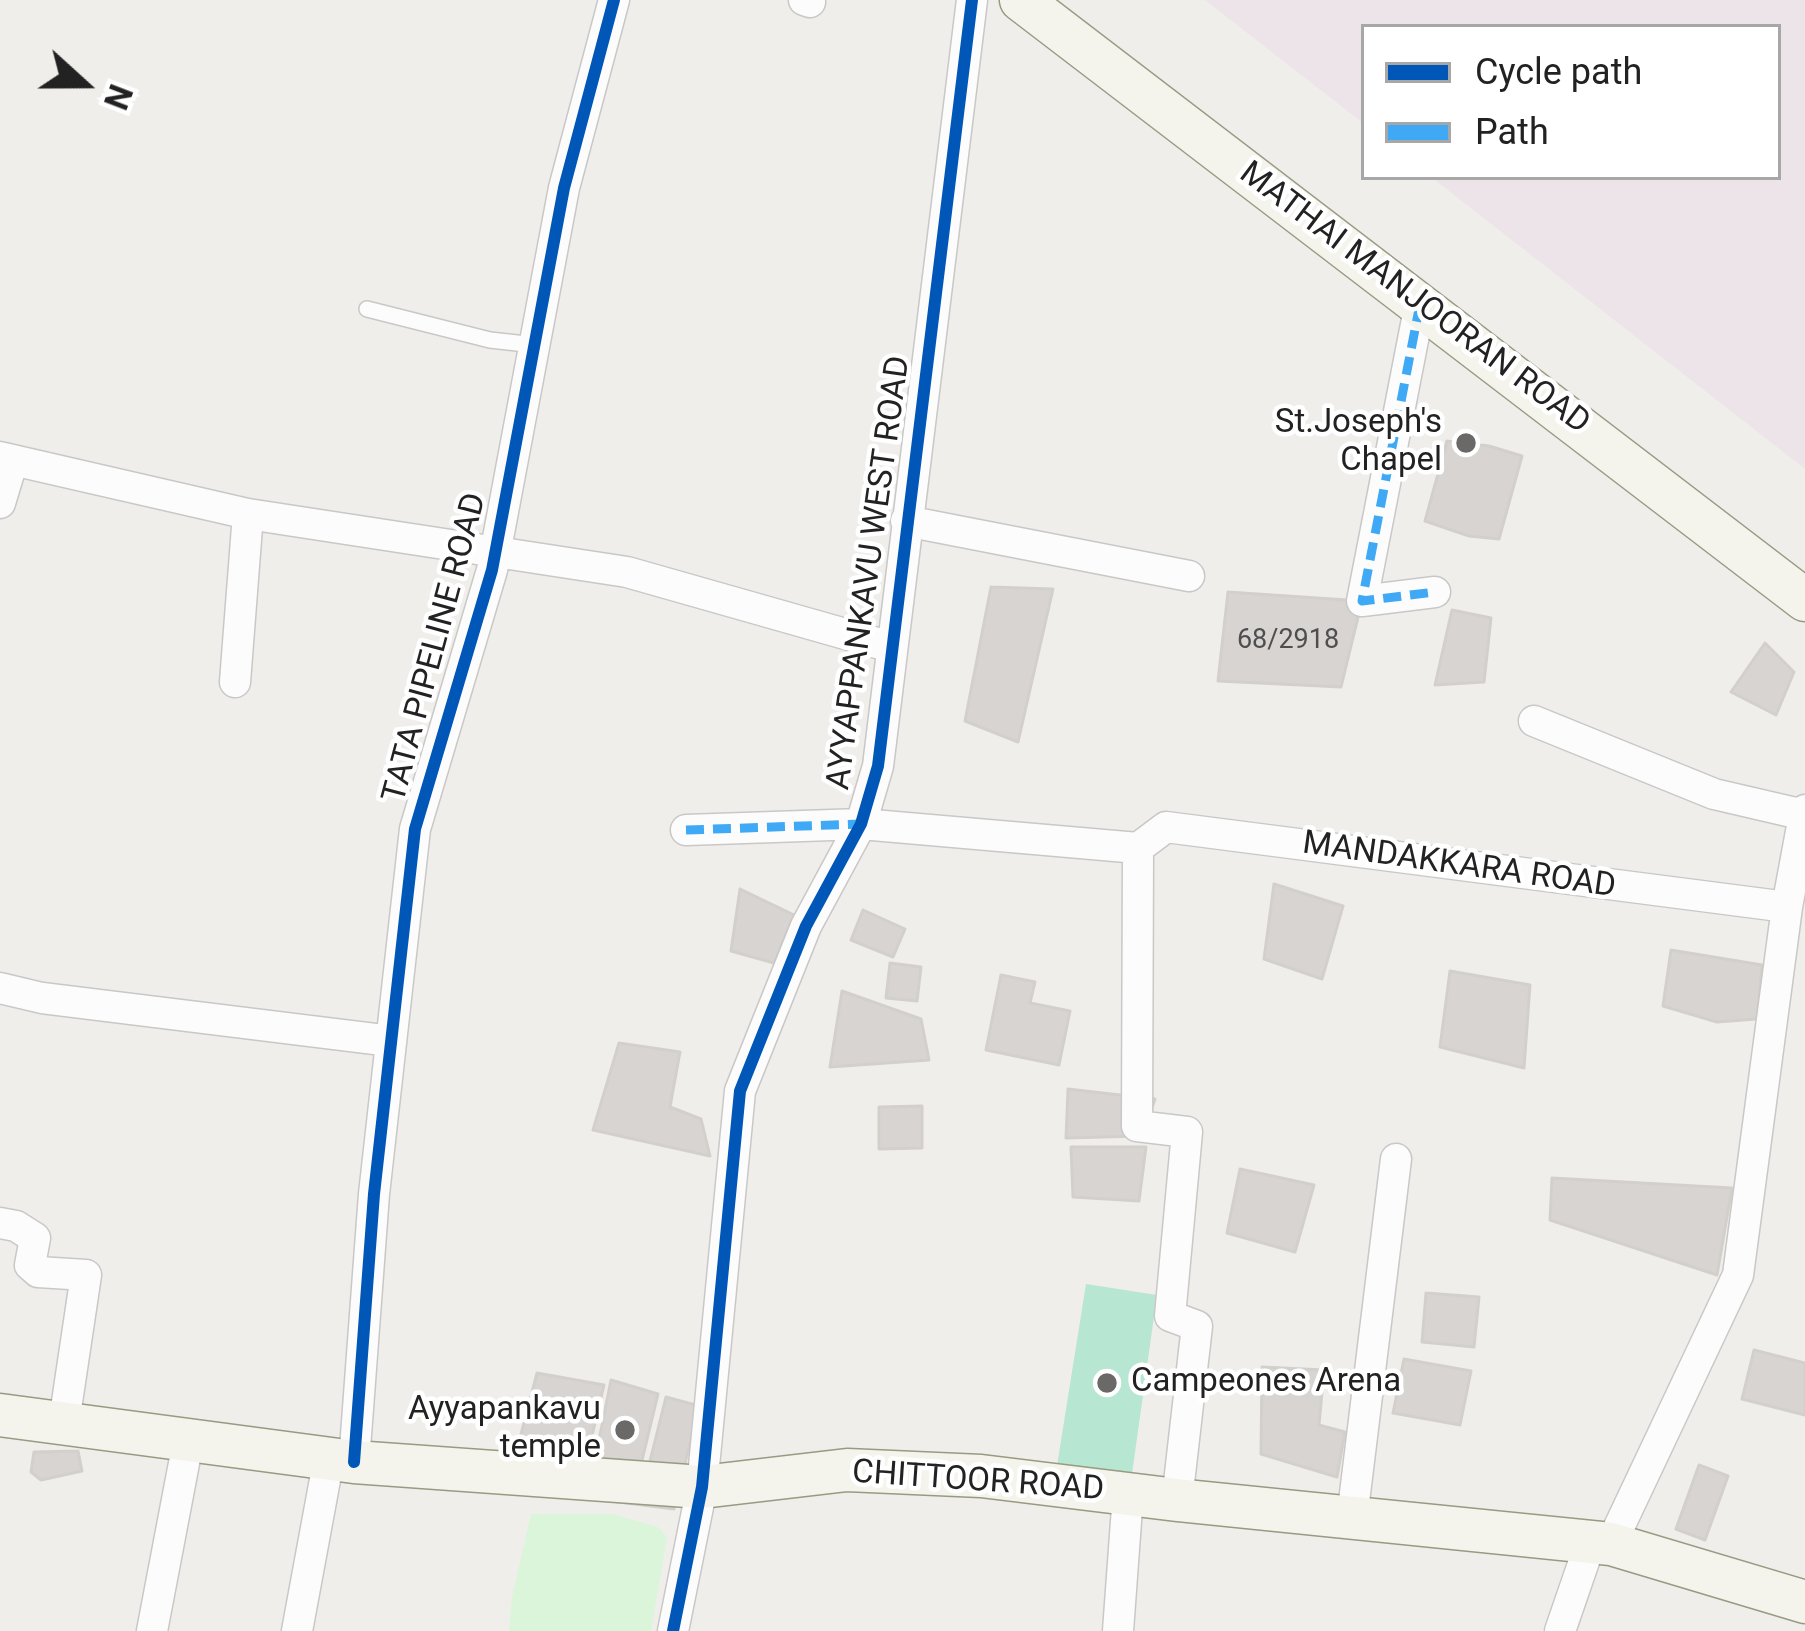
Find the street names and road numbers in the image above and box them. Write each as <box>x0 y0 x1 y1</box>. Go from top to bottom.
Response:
street label: MATHAI MANJOORAN ROAD <box>1231 154 1597 444</box>
street label: AYYAPPANKAVU WEST ROAD <box>820 354 920 792</box>
street label: TATA PIPELINE ROAD <box>376 489 496 807</box>
street label: MANDAKKARA ROAD <box>1300 824 1618 908</box>
street label: CHITTOOR ROAD <box>851 1453 1105 1511</box>

